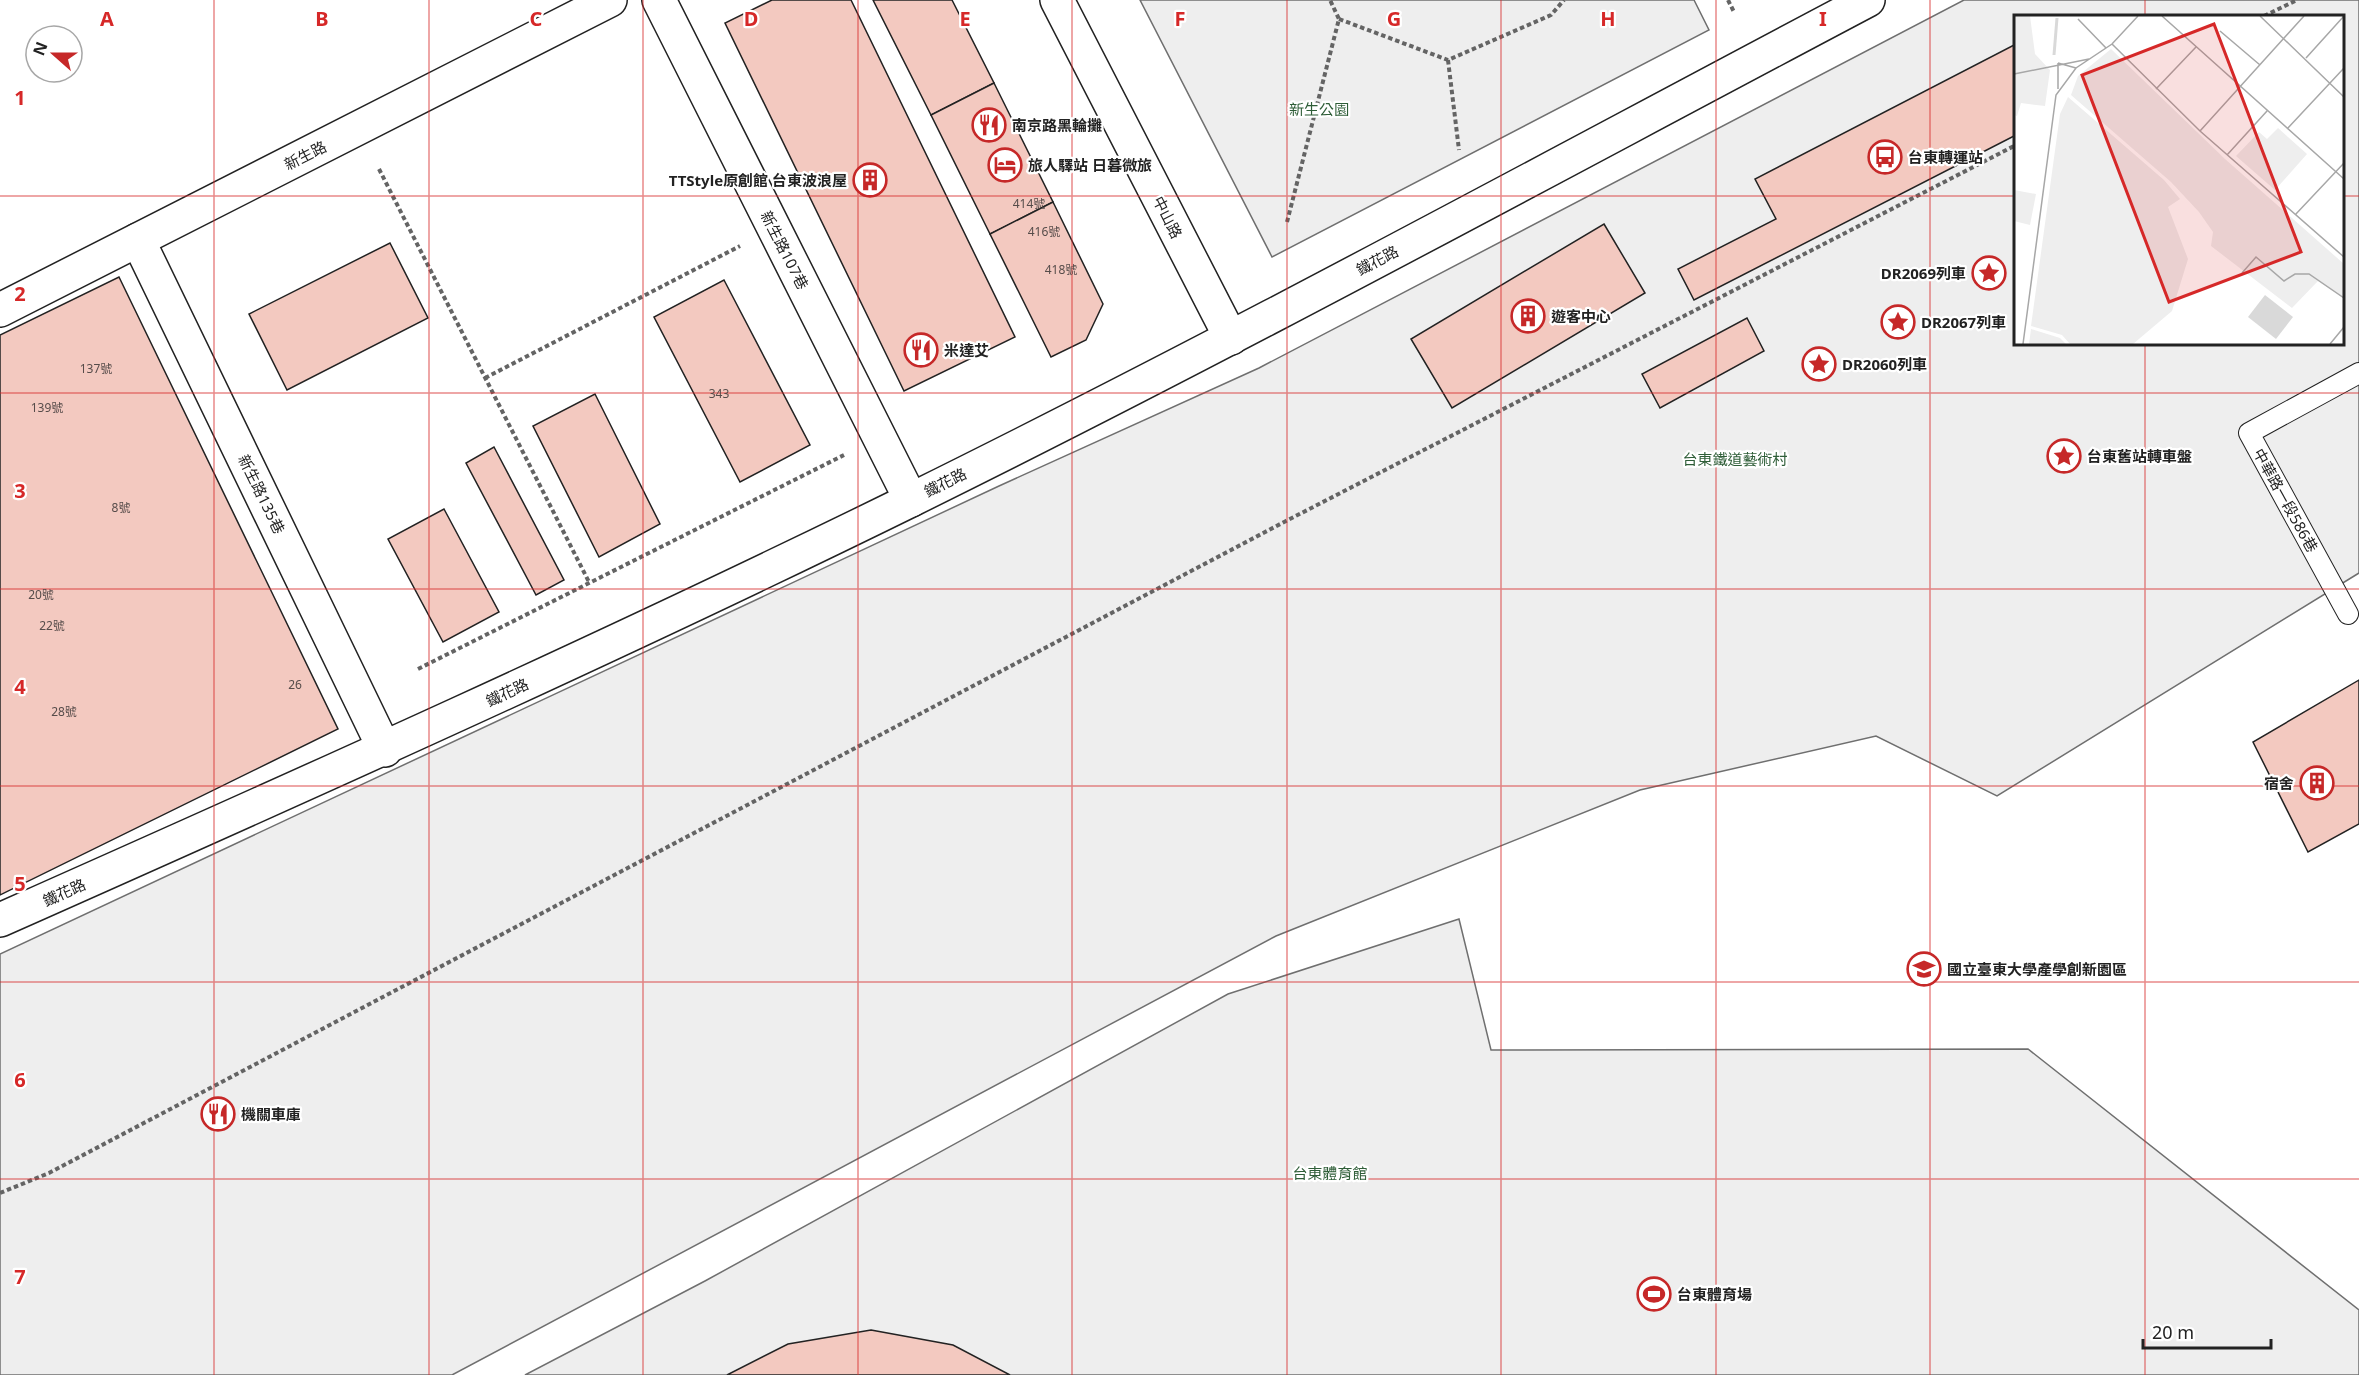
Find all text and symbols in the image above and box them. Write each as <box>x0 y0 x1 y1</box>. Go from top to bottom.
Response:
text: A <box>100 5 114 32</box>
text: B <box>315 5 329 32</box>
text: C <box>530 5 543 32</box>
text: D <box>744 5 758 32</box>
text: E <box>959 5 971 32</box>
text: F <box>1175 5 1185 32</box>
text: G <box>1387 5 1401 32</box>
text: H <box>1600 5 1616 32</box>
text: I <box>1819 5 1827 32</box>
inset map <box>2014 15 2344 345</box>
north arrow <box>24 24 84 84</box>
text: N <box>27 39 53 59</box>
text: 1 <box>14 84 26 111</box>
park label: 新生公園 <box>1289 99 1349 119</box>
restaurant icon: 南京路黑輪攤 <box>971 107 1007 143</box>
place label: 南京路黑輪攤 <box>1012 115 1102 135</box>
street label: 新生路 <box>280 136 330 174</box>
bus stop icon: 台東轉運站 <box>1867 139 1903 175</box>
hotel icon: 旅人驛站 日暮微旅 <box>987 147 1023 183</box>
place label: 台東轉運站 <box>1908 147 1983 167</box>
place label: 旅人驛站 日暮微旅 <box>1028 155 1152 175</box>
building icon: TTStyle原創館 台東波浪屋 <box>852 162 888 198</box>
place label: TTStyle原創館 台東波浪屋 <box>669 170 847 190</box>
street label: 中山路 <box>1149 192 1187 242</box>
house number: 414號 <box>1013 195 1045 212</box>
street label: 新生路107巷 <box>757 207 813 293</box>
house number: 416號 <box>1028 223 1060 240</box>
street label: 鐵花路 <box>1352 241 1402 279</box>
place icon: DR2069列車 <box>1971 255 2007 291</box>
house number: 418號 <box>1045 261 1077 278</box>
place label: DR2069列車 <box>1881 263 1966 283</box>
text: 2 <box>14 280 26 307</box>
building icon: 遊客中心 <box>1510 298 1546 334</box>
place icon: DR2067列車 <box>1880 304 1916 340</box>
place label: 遊客中心 <box>1551 306 1611 326</box>
place label: DR2067列車 <box>1921 312 2006 332</box>
restaurant icon: 米達艾 <box>903 332 939 368</box>
place label: 米達艾 <box>944 340 989 360</box>
place icon: DR2060列車 <box>1801 346 1837 382</box>
place label: DR2060列車 <box>1842 354 1927 374</box>
house number: 137號 <box>80 360 112 377</box>
house number: 343 <box>709 385 729 402</box>
house number: 139號 <box>31 399 63 416</box>
place icon: 台東舊站轉車盤 <box>2046 438 2082 474</box>
street label: 中華路一段586巷 <box>2249 445 2323 555</box>
place label: 台東舊站轉車盤 <box>2087 446 2192 466</box>
park label: 台東鐵道藝術村 <box>1682 449 1788 469</box>
street label: 新生路135巷 <box>234 451 290 537</box>
street label: 鐵花路 <box>920 463 970 501</box>
text: 3 <box>14 477 26 504</box>
house number: 8號 <box>112 499 130 516</box>
house number: 20號 <box>28 586 54 603</box>
house number: 22號 <box>39 617 65 634</box>
text: 4 <box>14 673 26 700</box>
street label: 鐵花路 <box>482 673 532 711</box>
house number: 26 <box>288 676 302 693</box>
house number: 28號 <box>51 703 77 720</box>
building icon: 宿舍 <box>2299 765 2335 801</box>
place label: 宿舍 <box>2264 773 2294 793</box>
text: 5 <box>14 870 26 897</box>
street label: 鐵花路 <box>39 874 89 910</box>
school or university icon: 國立臺東大學產學創新園區 <box>1906 951 1942 987</box>
place label: 國立臺東大學產學創新園區 <box>1947 959 2127 979</box>
text: 6 <box>14 1066 26 1093</box>
restaurant icon: 機關車庫 <box>200 1096 236 1132</box>
place label: 機關車庫 <box>241 1104 301 1124</box>
park label: 台東體育館 <box>1292 1163 1368 1183</box>
text: 7 <box>14 1263 26 1290</box>
sports icon: 台東體育場 <box>1636 1276 1672 1312</box>
place label: 台東體育場 <box>1677 1284 1752 1304</box>
scale bar <box>2143 1312 2270 1350</box>
text: 20 m <box>2152 1320 2194 1344</box>

